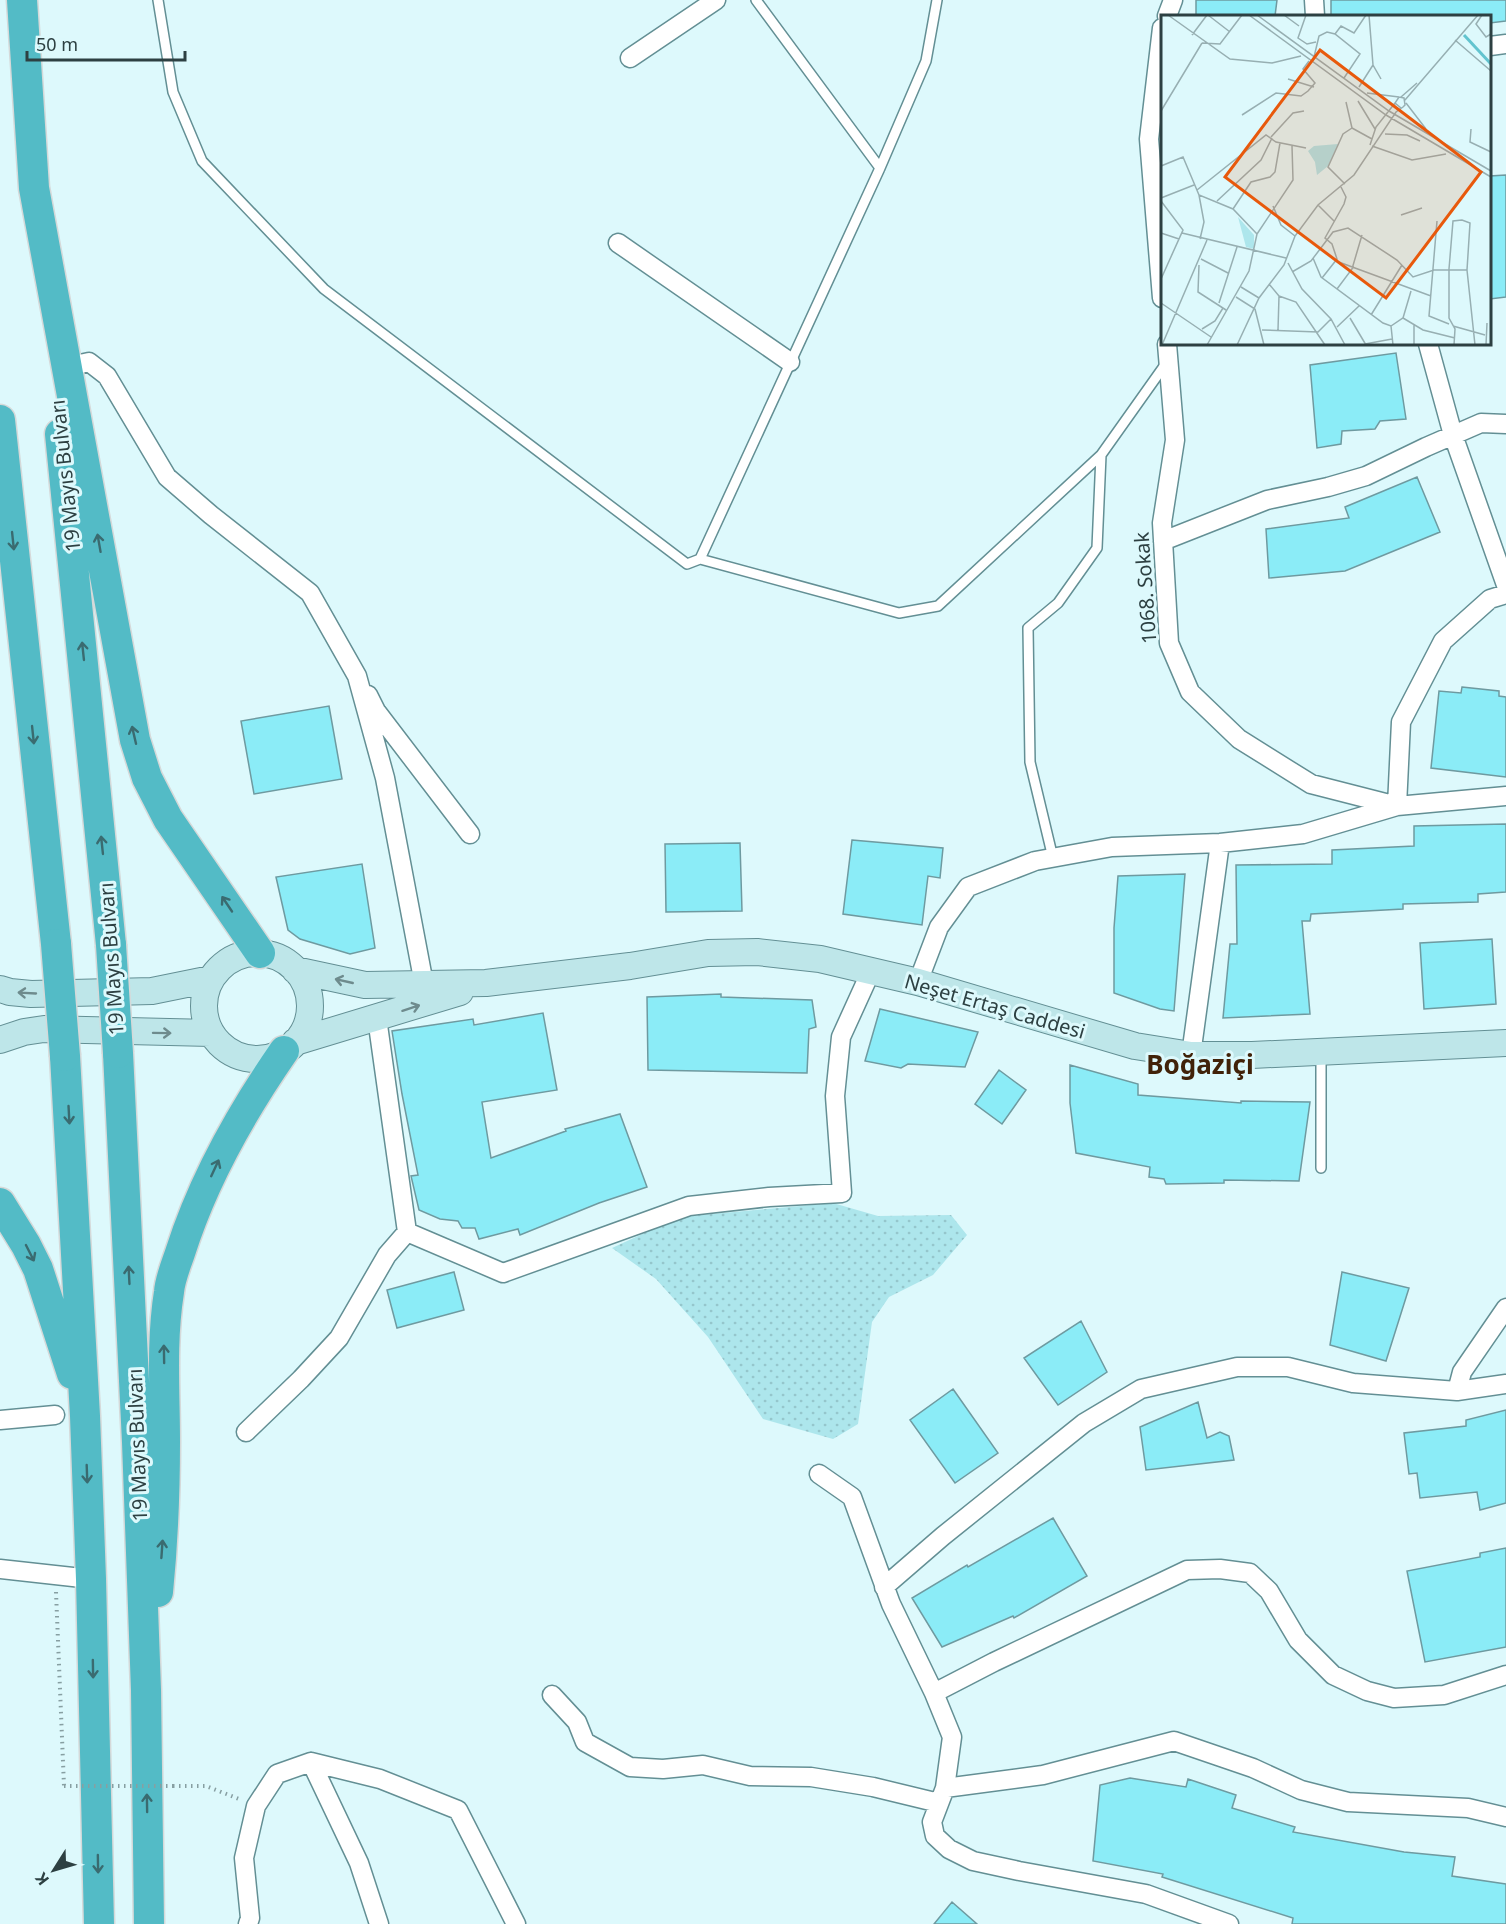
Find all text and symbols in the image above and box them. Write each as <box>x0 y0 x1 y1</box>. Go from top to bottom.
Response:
inset map <box>1161 15 1491 345</box>
scale bar <box>27 24 184 62</box>
text: 50 m <box>36 32 78 56</box>
street label: 19 Mayıs Bulvarı <box>44 399 86 553</box>
one-way arrow <box>8 531 19 550</box>
street label: 1068. Sokak <box>1128 531 1162 645</box>
one-way arrow <box>93 534 104 554</box>
one-way arrow <box>77 641 88 661</box>
one-way arrow <box>28 724 39 744</box>
one-way arrow <box>128 726 139 745</box>
one-way arrow <box>96 835 107 855</box>
street label: 19 Mayıs Bulvarı <box>92 882 130 1036</box>
one-way arrow <box>221 897 233 913</box>
street label: Neşet Ertaş Caddesi <box>901 967 1089 1045</box>
one-way arrow <box>335 974 354 986</box>
one-way arrow <box>18 988 38 999</box>
one-way arrow <box>401 1001 420 1012</box>
one-way arrow <box>151 1027 171 1039</box>
district label: Boğaziçi <box>1146 1046 1254 1082</box>
one-way arrow <box>63 1104 74 1124</box>
one-way arrow <box>210 1159 222 1177</box>
one-way arrow <box>25 1244 36 1262</box>
one-way arrow <box>123 1266 134 1286</box>
one-way arrow <box>158 1344 170 1364</box>
street label: 19 Mayıs Bulvarı <box>121 1368 153 1522</box>
one-way arrow <box>82 1464 93 1484</box>
one-way arrow <box>157 1539 168 1559</box>
one-way arrow <box>87 1659 99 1679</box>
one-way arrow <box>141 1793 153 1813</box>
north arrow <box>24 1840 84 1900</box>
one-way arrow <box>92 1853 103 1873</box>
text: K <box>30 1868 54 1890</box>

